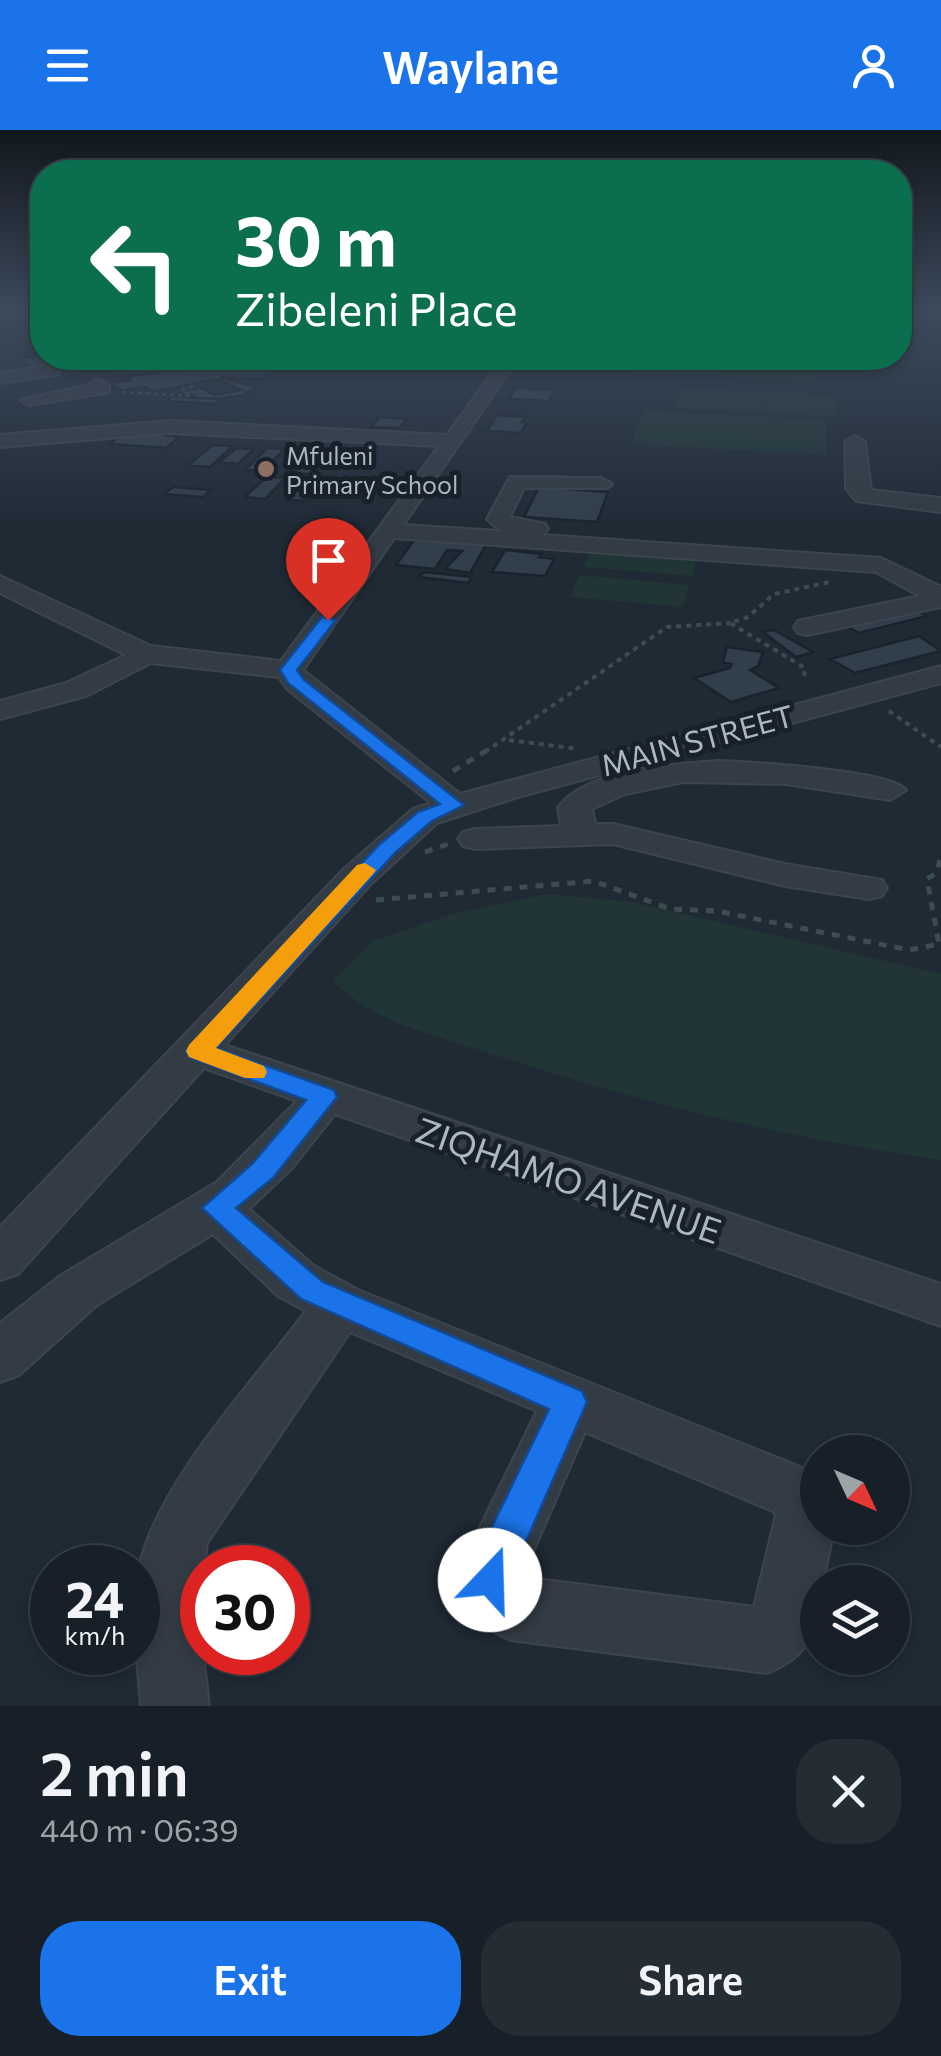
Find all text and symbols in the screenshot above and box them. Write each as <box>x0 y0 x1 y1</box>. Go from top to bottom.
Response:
icon: menu <box>40 38 95 93</box>
text: Waylane <box>382 38 559 93</box>
icon: person <box>846 38 901 93</box>
text: 30 m <box>235 195 397 280</box>
icon: left <box>70 200 200 330</box>
text: Zibeleni Place <box>235 280 517 335</box>
place label: Mfuleni Primary School <box>286 440 458 499</box>
marker: Mfuleni Primary School <box>255 458 277 480</box>
pin <box>286 518 371 621</box>
icon: arrive <box>301 533 356 588</box>
street label: MAIN STREET <box>597 696 797 782</box>
street label: ZIQHAMO AVENUE <box>411 1107 727 1251</box>
north arrow <box>800 1435 910 1545</box>
map controls <box>800 1435 910 1675</box>
position arrow <box>438 1528 542 1632</box>
speed limit sign: 30 <box>180 1545 310 1675</box>
button: layers <box>800 1565 910 1675</box>
text: 24 <box>66 1567 124 1628</box>
text: km/h <box>65 1620 125 1650</box>
text: 2 min <box>40 1735 189 1808</box>
button: close <box>796 1739 901 1844</box>
text: 440 m · 06:39 <box>40 1809 239 1849</box>
button: Exit <box>40 1921 461 2036</box>
button: Share <box>481 1921 901 2036</box>

